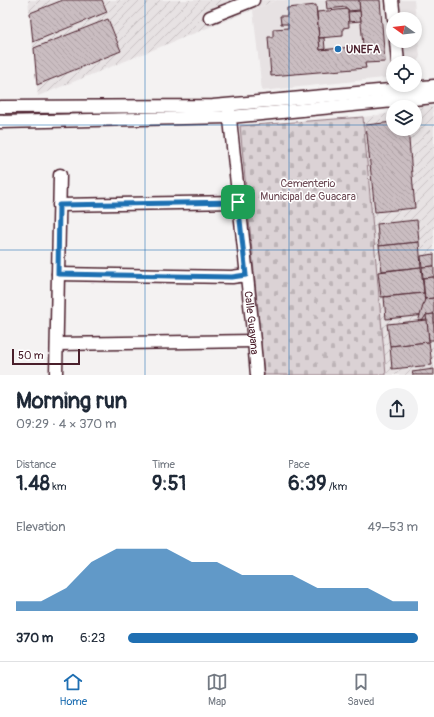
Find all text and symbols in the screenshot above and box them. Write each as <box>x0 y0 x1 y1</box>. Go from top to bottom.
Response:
north arrow <box>386 12 422 48</box>
map controls <box>386 12 422 136</box>
place label: UNEFA <box>346 43 381 56</box>
marker: UNEFA <box>333 44 343 54</box>
button: locate <box>386 56 422 92</box>
button: layers <box>386 100 422 136</box>
park label: Cementerio Municipal de Guacara <box>260 177 356 203</box>
pin <box>221 185 255 219</box>
icon: arrive <box>227 191 249 213</box>
street label: Calle Guayana <box>242 290 261 355</box>
scale bar <box>12 347 80 366</box>
text: 50 m <box>18 349 44 362</box>
text: Morning run <box>16 387 127 415</box>
button: share <box>376 388 418 430</box>
text: 09:29 · 4 × 370 m <box>16 416 117 432</box>
text: Distance <box>16 458 56 471</box>
text: Time <box>152 458 175 471</box>
text: Pace <box>288 458 310 471</box>
text: 1.48 <box>16 471 50 496</box>
text: 9:51 <box>152 471 186 496</box>
text: 6:39 <box>288 471 326 496</box>
text: km <box>50 480 67 493</box>
text: /km <box>326 480 347 493</box>
text: Elevation <box>16 519 66 535</box>
text: 49–53 m <box>367 519 418 535</box>
text: 370 m <box>16 630 53 646</box>
text: 6:23 <box>80 630 105 646</box>
tab: Home <box>59 671 87 708</box>
tab: Map <box>206 671 228 708</box>
tab: Saved <box>347 671 374 708</box>

